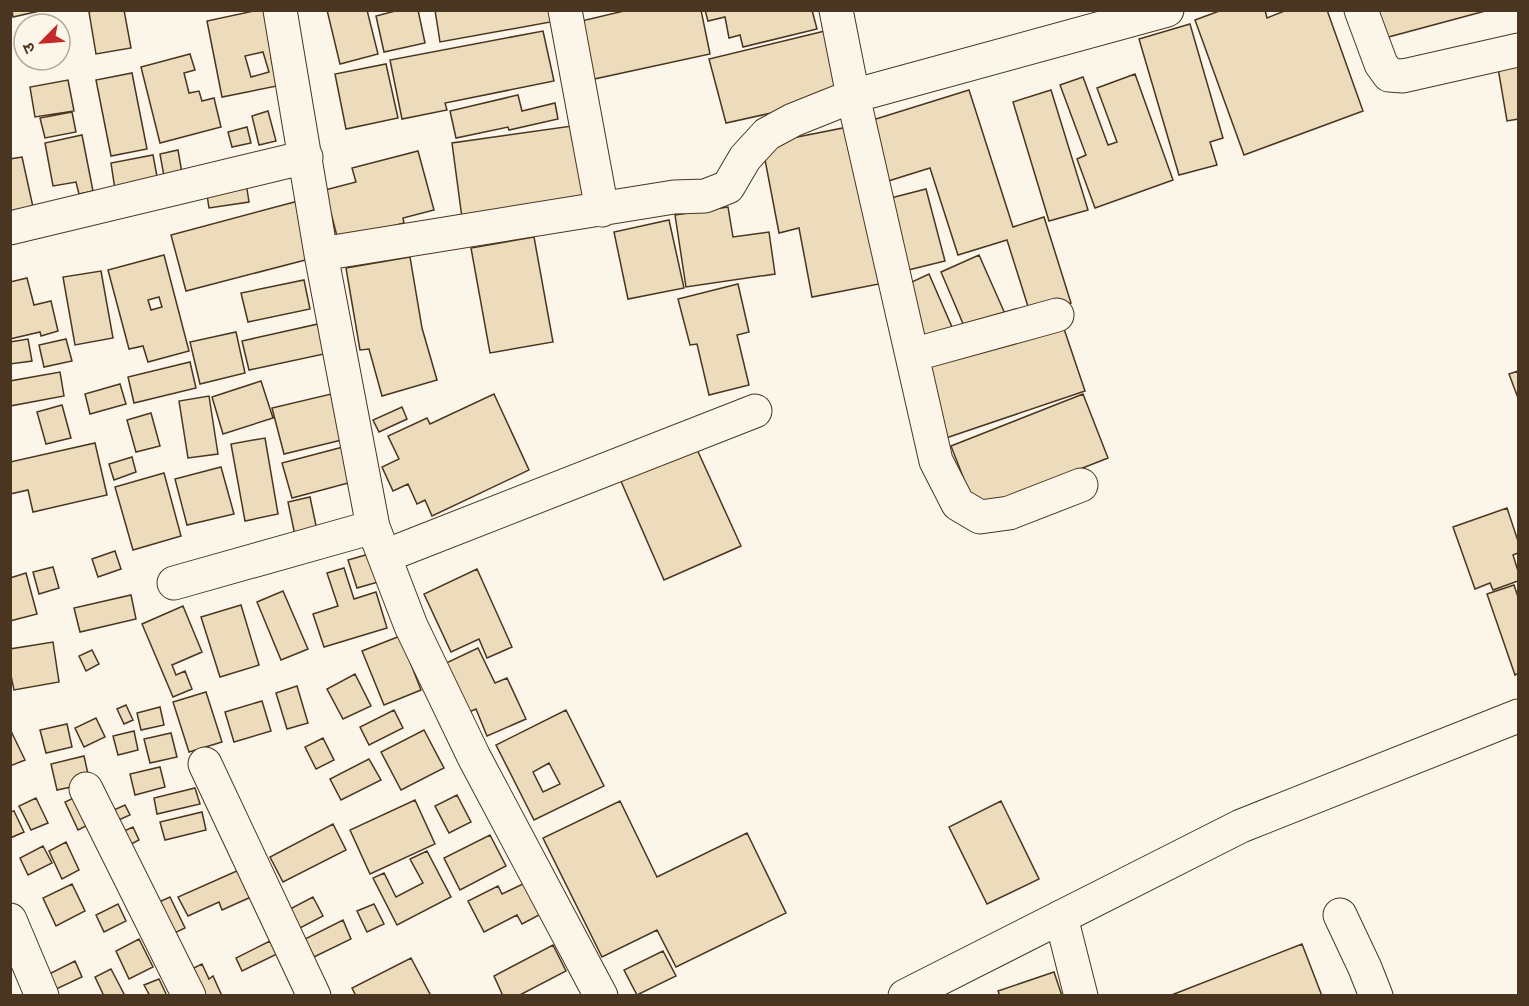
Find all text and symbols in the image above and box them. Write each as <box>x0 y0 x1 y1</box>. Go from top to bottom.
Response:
north arrow <box>12 12 72 72</box>
text: उ <box>18 40 39 56</box>

